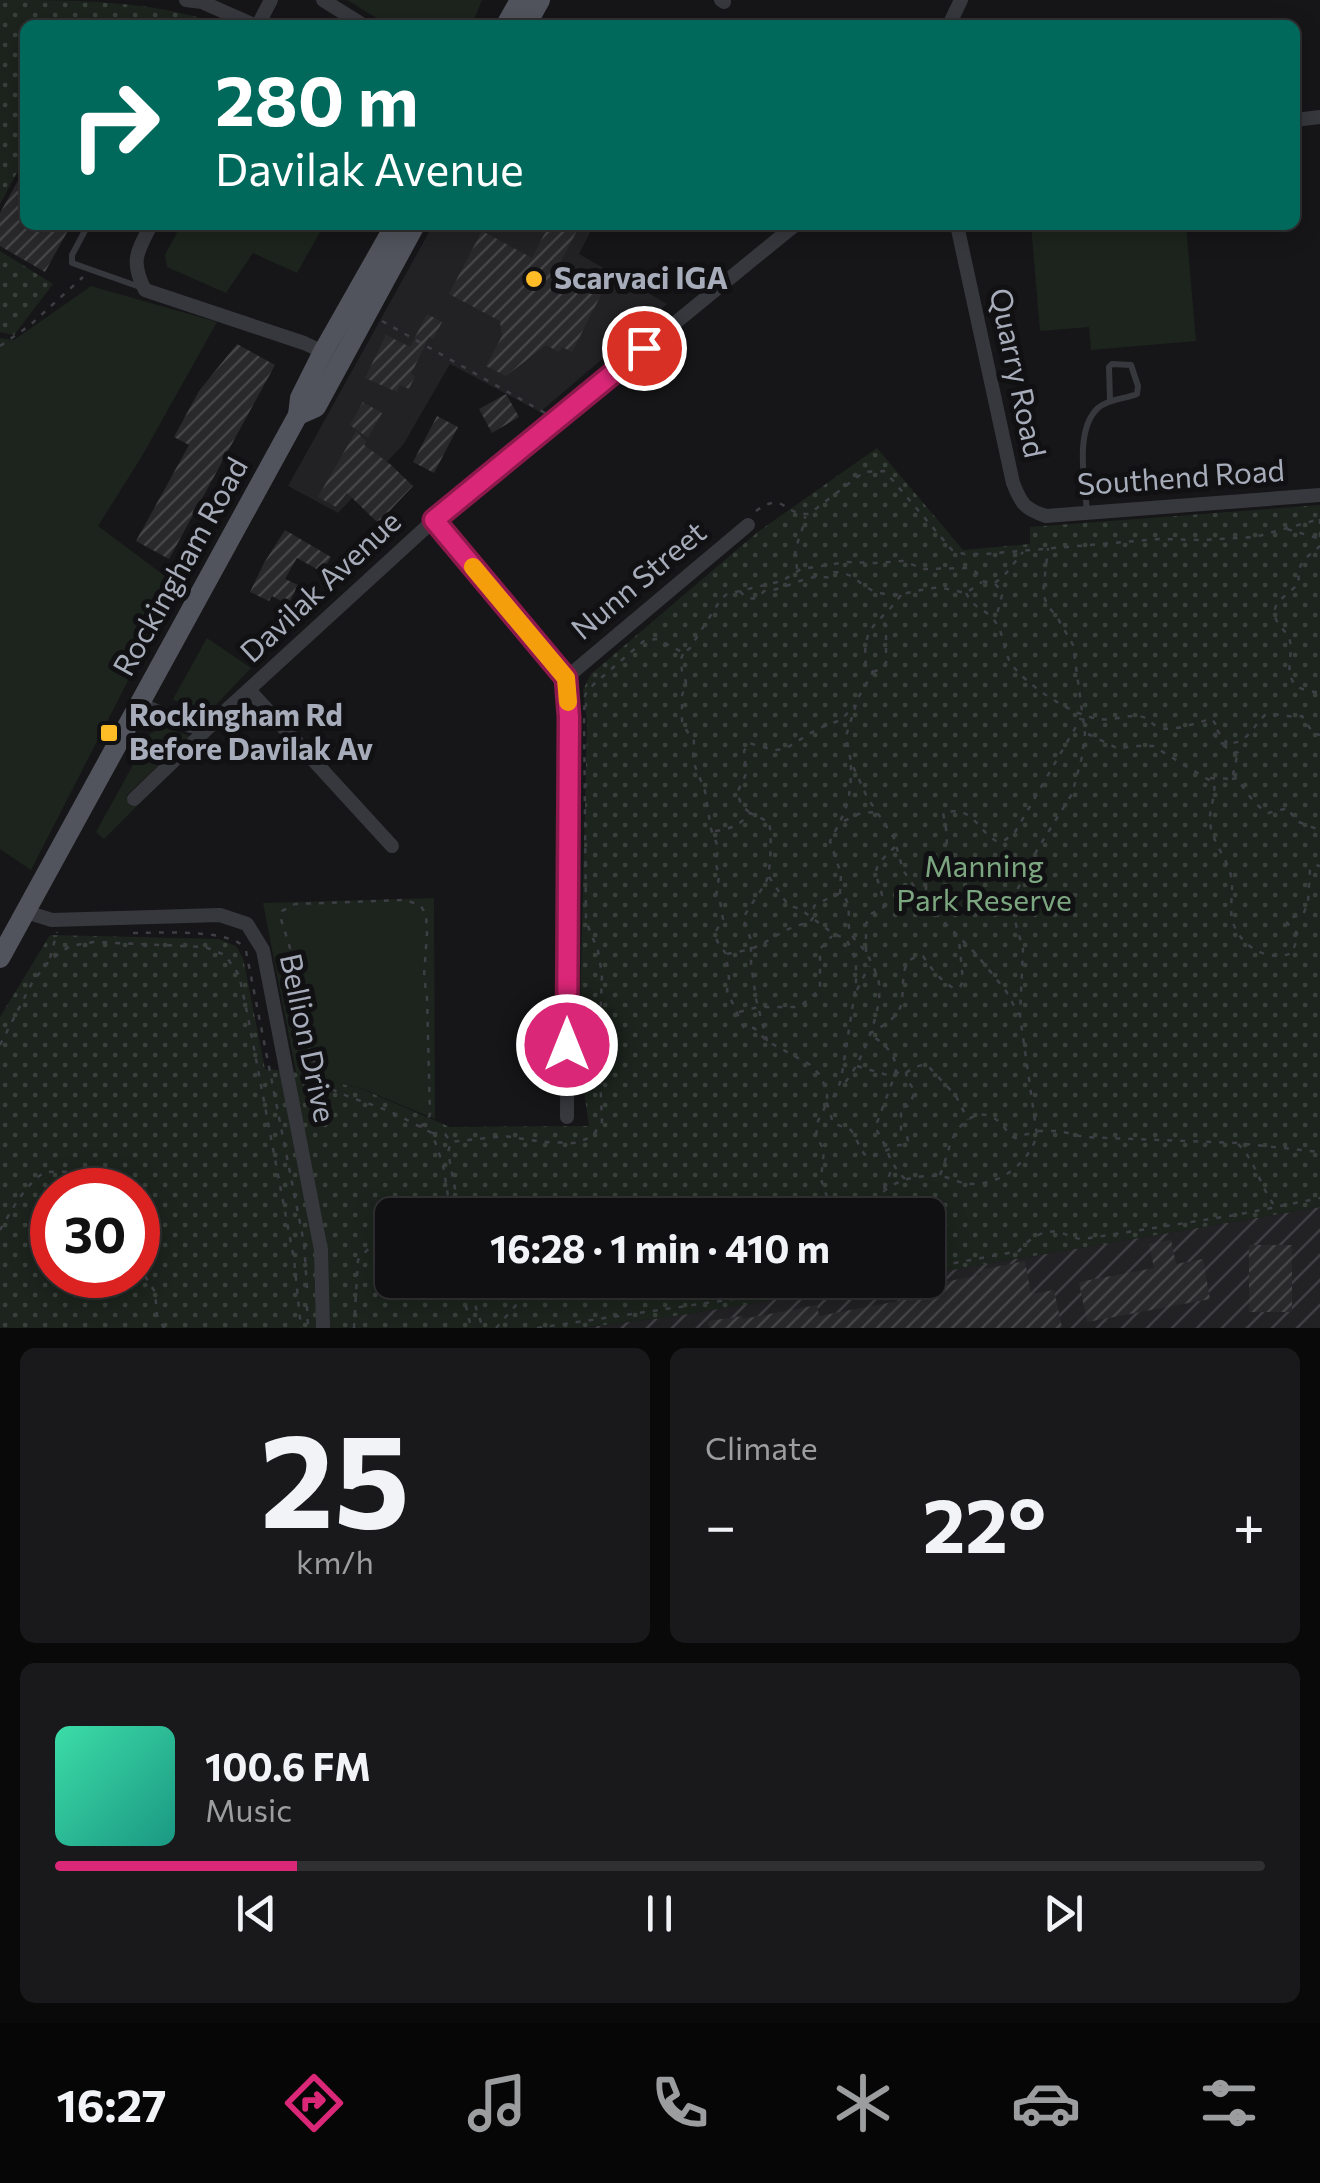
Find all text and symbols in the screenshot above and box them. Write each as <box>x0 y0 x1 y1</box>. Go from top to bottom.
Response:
text: 280 m <box>215 55 419 140</box>
icon: right <box>50 60 180 190</box>
text: Davilak Avenue <box>215 140 524 195</box>
place label: Scarvaci IGA <box>554 258 728 295</box>
marker: Scarvaci IGA <box>523 268 545 290</box>
street label: Quarry Road <box>983 284 1055 461</box>
pin <box>602 306 687 391</box>
icon: arrive <box>617 321 672 376</box>
street label: Rockingham Road <box>103 450 254 682</box>
street label: Southend Road <box>1076 450 1286 501</box>
street label: Davilak Avenue <box>231 501 407 669</box>
street label: Nunn Street <box>563 512 712 646</box>
place label: Rockingham Rd Before Davilak Av <box>129 695 373 766</box>
marker: Rockingham Rd Before Davilak Av <box>98 722 120 744</box>
park label: Manning Park Reserve <box>896 846 1072 917</box>
street label: Bellion Drive <box>274 950 345 1125</box>
position arrow <box>515 993 619 1097</box>
speed limit sign: 30 <box>30 1168 160 1298</box>
text: 16:28 · 1 min · 410 m <box>490 1224 830 1271</box>
text: 25 <box>260 1396 410 1555</box>
text: Climate <box>705 1427 818 1467</box>
text: 22° <box>923 1477 1046 1568</box>
text: − <box>705 1490 736 1557</box>
text: + <box>1233 1490 1265 1557</box>
text: km/h <box>296 1541 374 1581</box>
text: 100.6 FM <box>205 1742 371 1789</box>
text: Music <box>205 1789 292 1829</box>
icon: previous <box>229 1886 284 1941</box>
icon: pause <box>632 1886 687 1941</box>
icon: next <box>1036 1886 1091 1941</box>
icon: directions <box>279 2068 349 2138</box>
icon: music <box>462 2068 532 2138</box>
icon: phone <box>645 2068 715 2138</box>
icon: climate <box>828 2068 898 2138</box>
icon: car <box>1011 2068 1081 2138</box>
icon: filters <box>1194 2068 1264 2138</box>
text: 16:27 <box>56 2076 167 2131</box>

